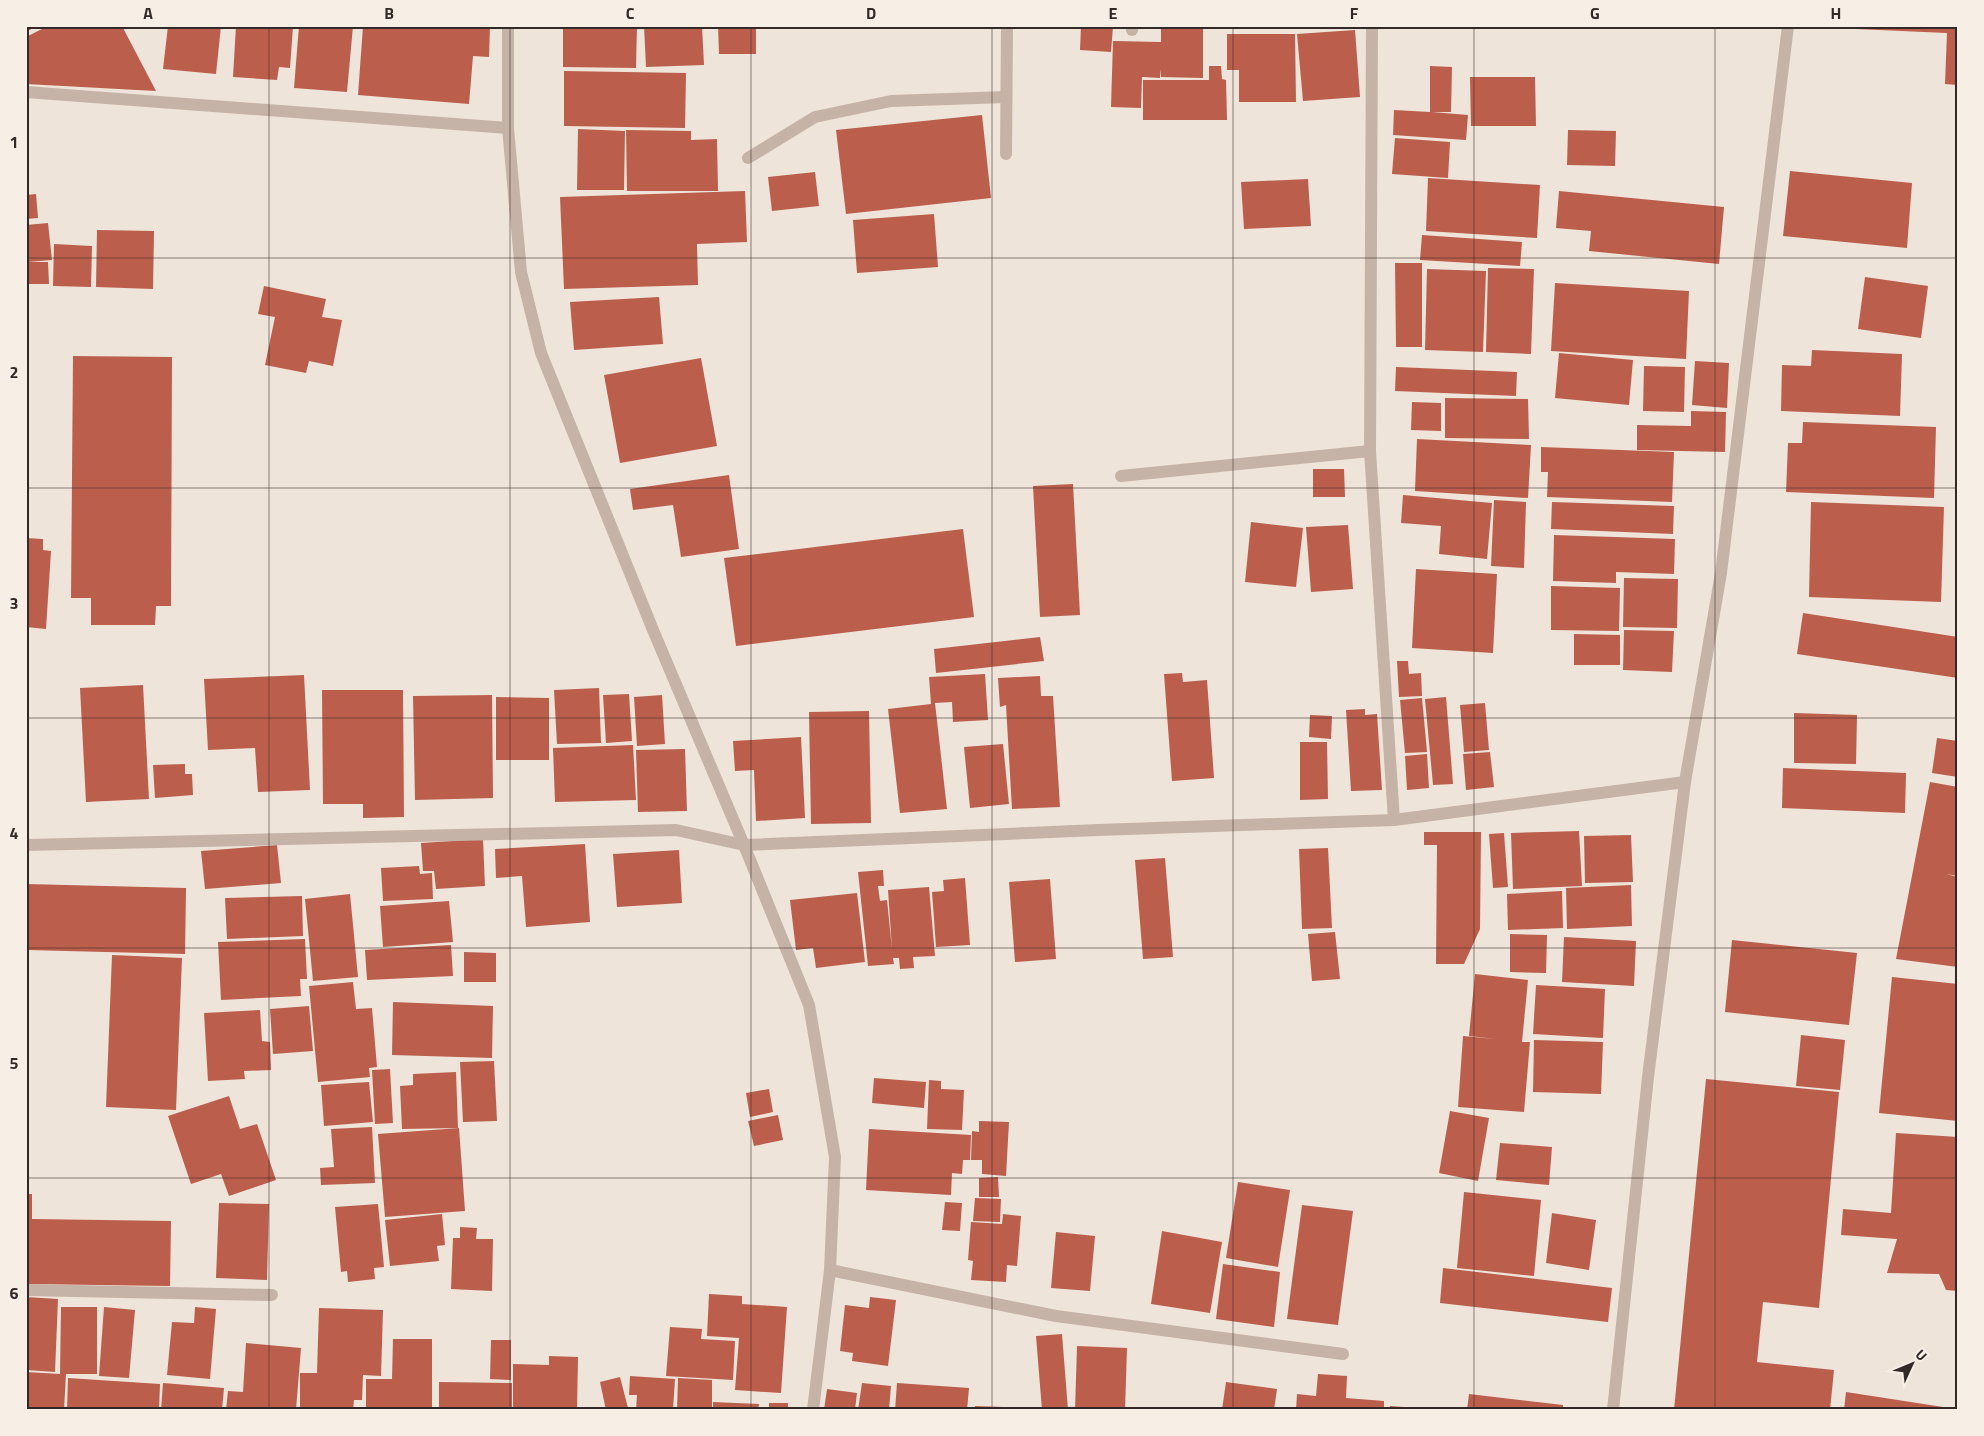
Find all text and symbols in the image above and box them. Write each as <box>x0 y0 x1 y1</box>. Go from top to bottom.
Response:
text: A <box>143 1 153 25</box>
text: B <box>384 1 394 25</box>
text: C <box>626 1 635 25</box>
text: D <box>866 1 876 25</box>
text: E <box>1109 1 1118 25</box>
text: F <box>1350 1 1359 25</box>
text: G <box>1590 1 1600 25</box>
text: H <box>1831 1 1841 25</box>
text: 1 <box>10 130 18 154</box>
text: 2 <box>10 360 18 384</box>
text: 3 <box>10 591 18 615</box>
text: 4 <box>10 821 19 845</box>
text: 5 <box>10 1051 19 1075</box>
text: 6 <box>10 1281 19 1305</box>
north arrow <box>1886 1338 1936 1388</box>
text: U <box>1911 1344 1932 1365</box>

